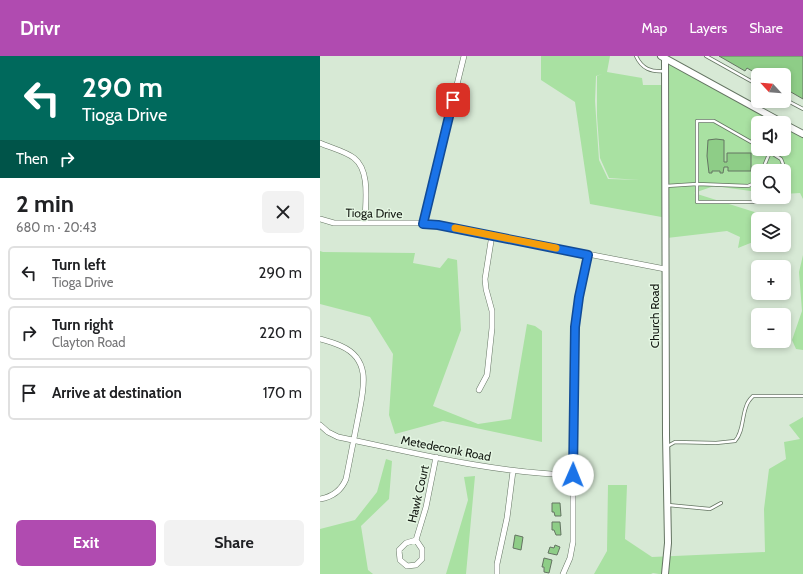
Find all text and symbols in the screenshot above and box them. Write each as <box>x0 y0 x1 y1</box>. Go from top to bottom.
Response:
text: Drivr <box>20 17 60 40</box>
text: Map <box>642 19 667 37</box>
text: Layers <box>689 19 727 37</box>
text: Share <box>749 19 783 37</box>
north arrow <box>751 68 791 108</box>
map controls <box>751 68 791 348</box>
text: 290 m <box>82 70 163 104</box>
icon: left <box>16 72 68 124</box>
pin <box>436 83 470 117</box>
icon: arrive <box>442 89 464 111</box>
text: Tioga Drive <box>82 104 167 126</box>
button: sound <box>751 116 791 156</box>
icon: right <box>56 148 78 170</box>
text: Then <box>16 150 48 168</box>
button: search <box>751 164 791 204</box>
text: 2 min <box>16 189 74 218</box>
button: close <box>262 191 304 233</box>
street label: Tioga Drive <box>345 205 403 221</box>
button: layers <box>751 212 791 252</box>
text: 680 m · 20:43 <box>16 219 97 235</box>
text: Turn left <box>52 256 106 274</box>
button: + <box>751 260 791 300</box>
icon: left <box>18 262 40 284</box>
text: 290 m <box>259 264 302 282</box>
text: Tioga Drive <box>52 274 114 290</box>
street label: Church Road <box>647 284 662 348</box>
button: − <box>751 308 791 348</box>
text: Turn right <box>52 316 113 334</box>
icon: right <box>18 322 40 344</box>
text: 220 m <box>259 324 302 342</box>
text: Clayton Road <box>52 334 126 350</box>
icon: arrive <box>18 382 40 404</box>
text: Arrive at destination <box>52 384 182 402</box>
text: 170 m <box>263 384 302 402</box>
street label: Metedeconk Road <box>400 432 492 464</box>
position arrow <box>552 454 594 496</box>
street label: Hawk Court <box>404 464 432 524</box>
button: Exit <box>16 520 156 566</box>
button: Share <box>164 520 304 566</box>

